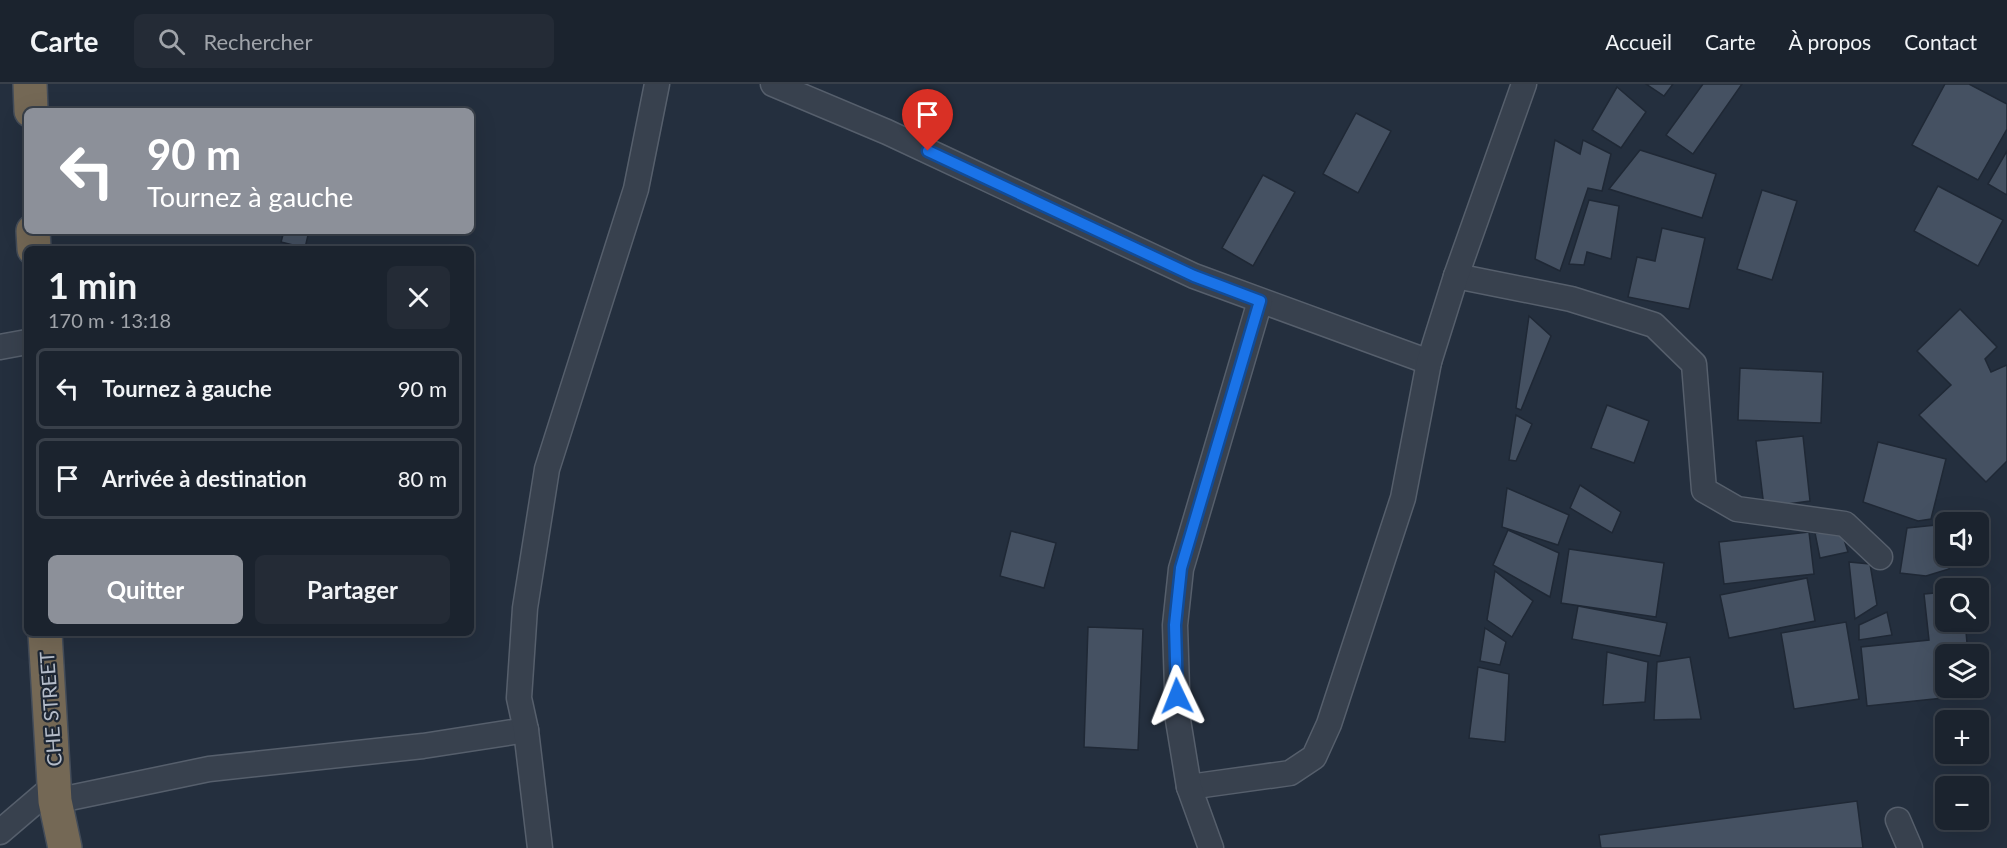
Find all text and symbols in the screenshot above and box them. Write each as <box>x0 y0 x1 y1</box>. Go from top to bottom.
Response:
search box <box>134 14 554 68</box>
text: Carte <box>30 24 98 58</box>
icon: search <box>155 25 188 58</box>
text: Rechercher <box>203 28 312 55</box>
text: Accueil <box>1605 29 1672 54</box>
text: Carte <box>1705 29 1756 54</box>
text: À propos <box>1789 29 1871 54</box>
text: Contact <box>1904 29 1977 54</box>
pin <box>902 89 953 151</box>
icon: arrive <box>911 98 944 131</box>
text: 90 m <box>147 129 241 179</box>
icon: left <box>48 132 126 210</box>
text: Tournez à gauche <box>147 180 353 213</box>
text: 1 min <box>48 263 137 307</box>
button: close <box>387 266 450 329</box>
text: 170 m · 13:18 <box>48 308 171 332</box>
icon: left <box>51 372 84 405</box>
text: Tournez à gauche <box>102 375 272 402</box>
text: 90 m <box>398 375 447 402</box>
icon: arrive <box>51 462 84 495</box>
text: Arrivée à destination <box>102 465 307 492</box>
text: 80 m <box>398 465 447 492</box>
map controls <box>1935 512 1989 830</box>
button: sound <box>1935 512 1989 566</box>
button: Quitter <box>48 555 243 624</box>
button: Partager <box>255 555 450 624</box>
button: search <box>1935 578 1989 632</box>
button: layers <box>1935 644 1989 698</box>
street label: CHE STREET <box>34 650 66 767</box>
position arrow <box>1145 664 1209 728</box>
button: + <box>1935 710 1989 764</box>
button: − <box>1935 776 1989 830</box>

